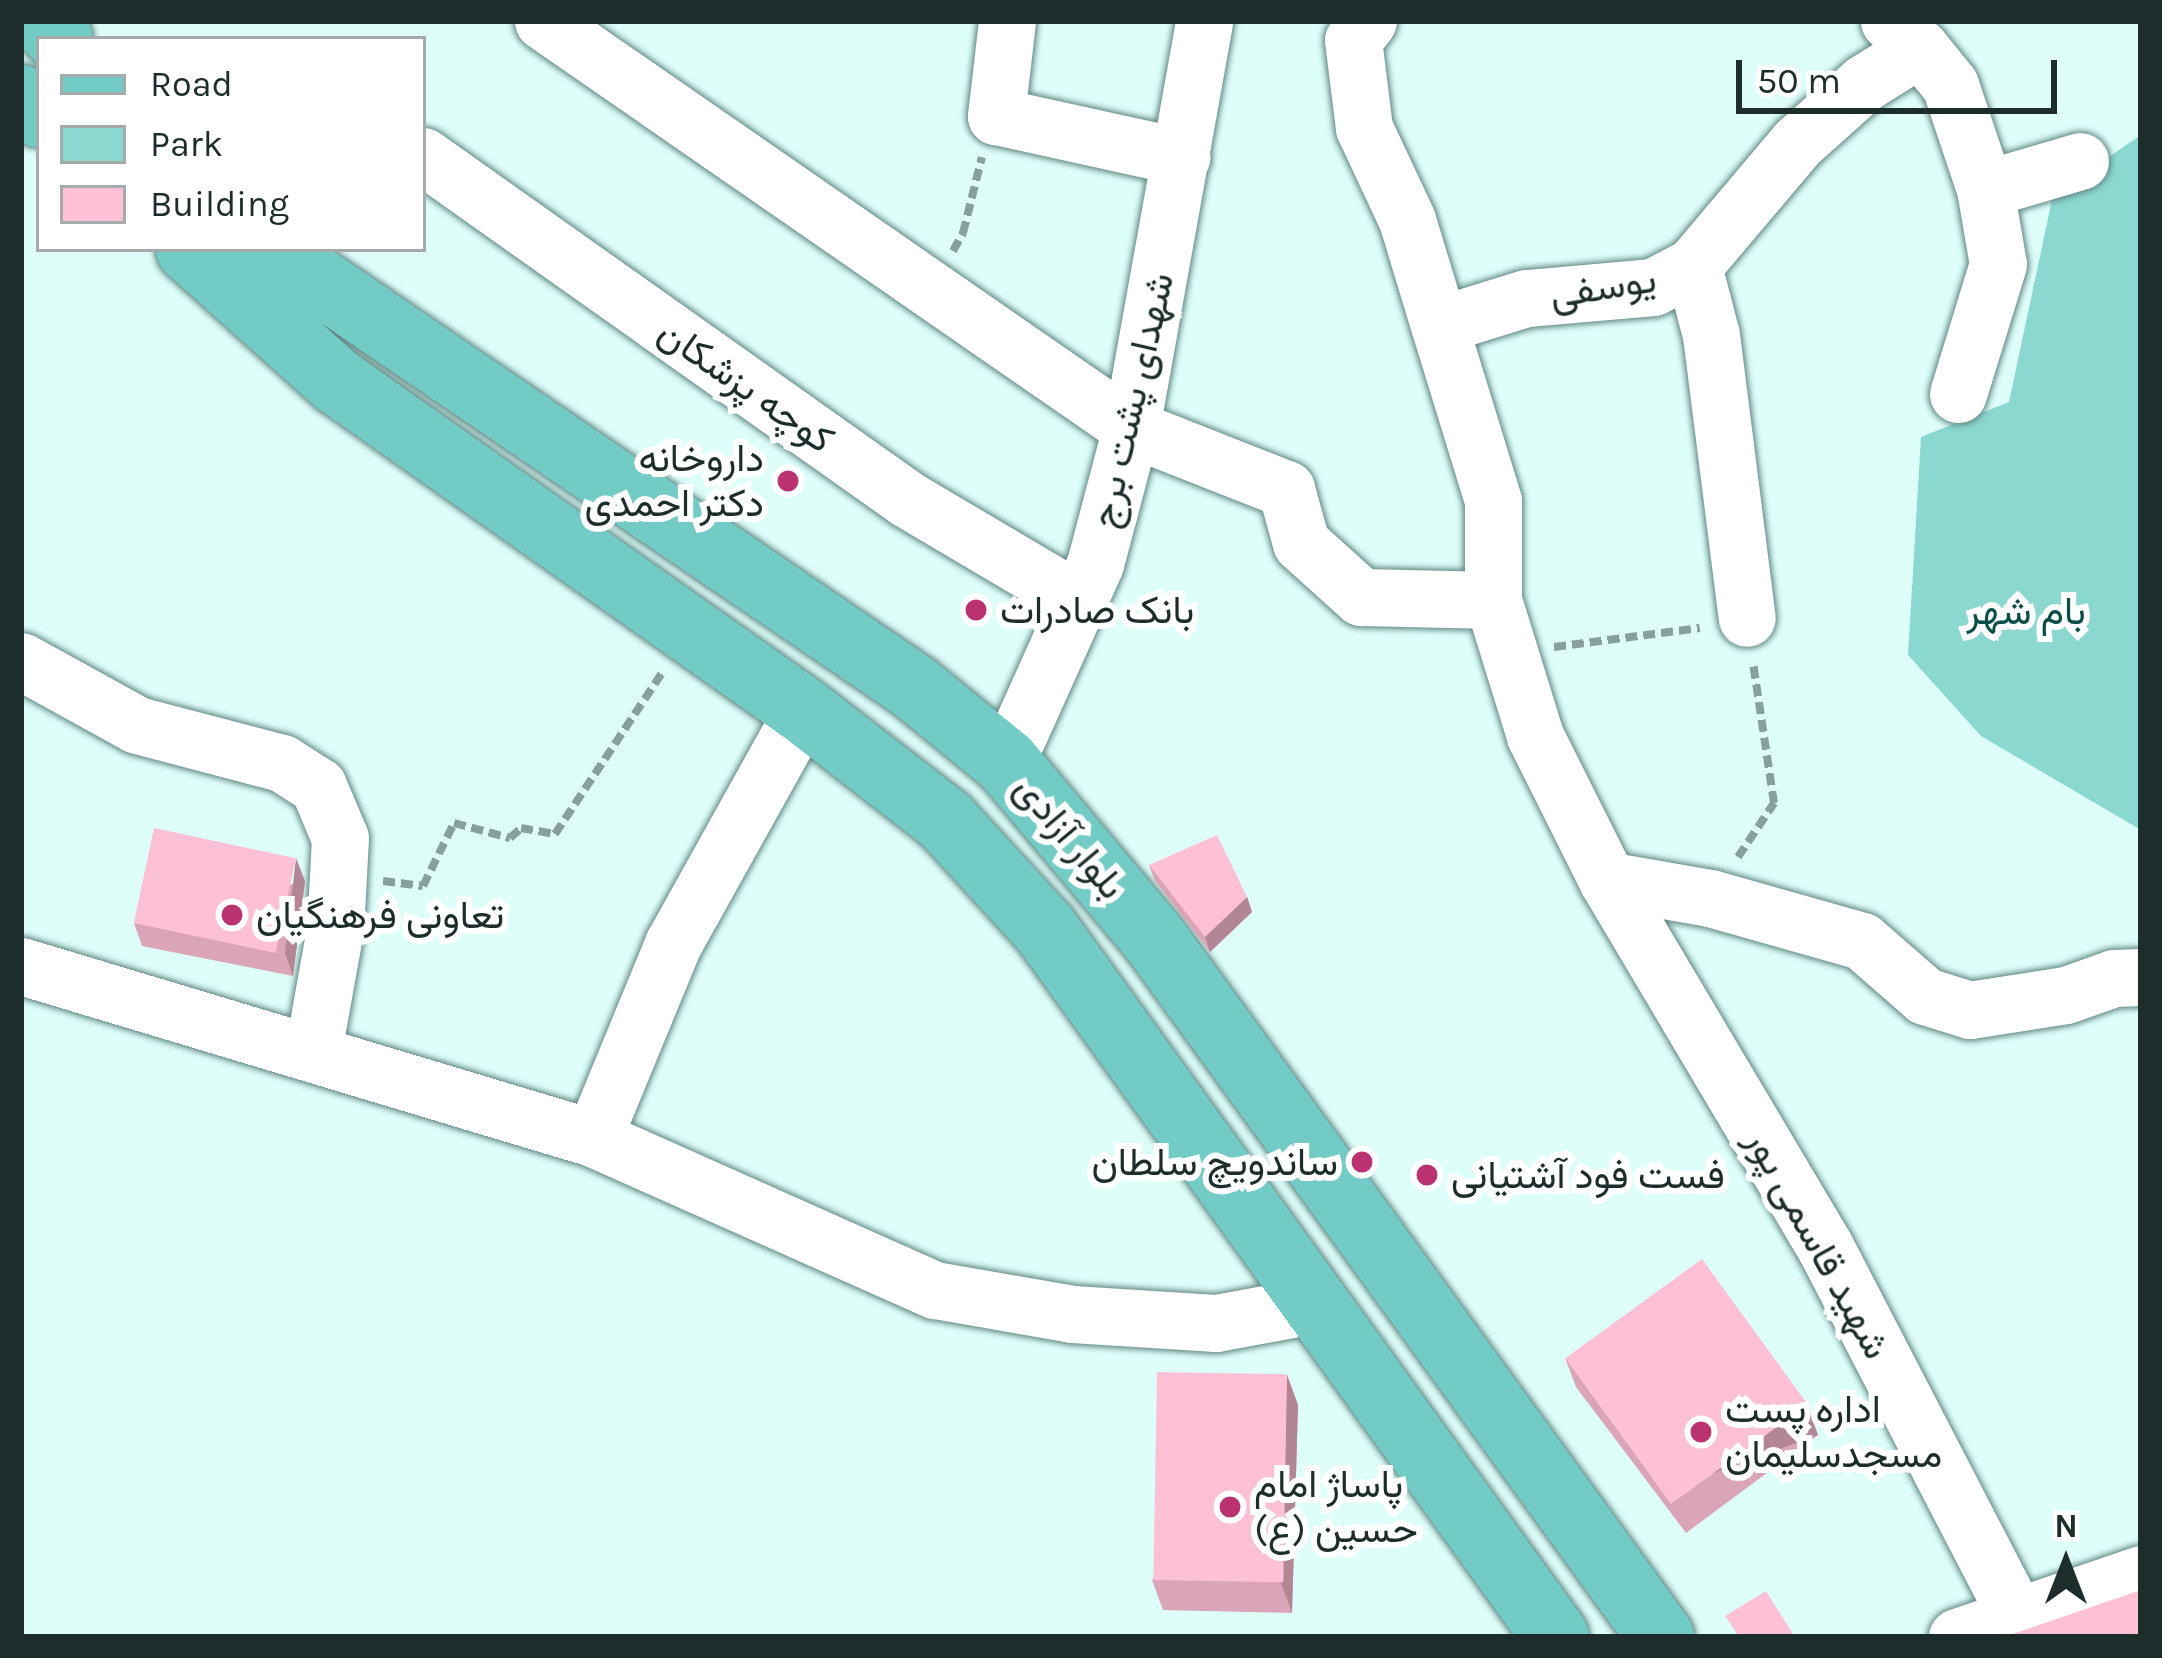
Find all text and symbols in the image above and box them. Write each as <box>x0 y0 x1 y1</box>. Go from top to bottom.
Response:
legend <box>36 36 426 252</box>
scale bar <box>1742 36 2063 110</box>
text: 50 m <box>1757 60 1841 102</box>
text: Road <box>150 63 233 105</box>
text: Park <box>150 123 223 165</box>
text: Building <box>150 183 289 225</box>
street label: یوسفی <box>1546 256 1660 318</box>
street label: شهدای پشت برج <box>1080 268 1184 532</box>
street label: کوچه پزشکان <box>649 309 843 463</box>
place label: داروخانه دکتر احمدی <box>584 436 764 527</box>
marker: داروخانه دکتر احمدی <box>775 468 801 494</box>
place label: بانک صادرات <box>1000 587 1194 633</box>
park label: بام شهر <box>1966 588 2086 634</box>
marker: بانک صادرات <box>963 597 989 623</box>
street label: بلوار آزادی <box>1005 765 1135 909</box>
place label: تعاونی فرهنگیان <box>256 892 504 938</box>
marker: تعاونی فرهنگیان <box>219 902 245 928</box>
street label: شهید قاسمی پور <box>1736 1121 1900 1367</box>
place label: ساندویچ سلطان <box>1091 1139 1338 1185</box>
marker: ساندویچ سلطان <box>1349 1149 1375 1175</box>
place label: فست فود آشتیانی <box>1451 1152 1725 1198</box>
marker: فست فود آشتیانی <box>1414 1162 1440 1188</box>
place label: اداره پست مسجدسلیمان <box>1725 1387 1942 1478</box>
marker: اداره پست مسجدسلیمان <box>1688 1419 1714 1445</box>
place label: پاساژ امام حسین (ع) <box>1254 1462 1418 1553</box>
marker: پاساژ امام حسین (ع) <box>1217 1494 1243 1520</box>
north arrow <box>2006 1502 2126 1622</box>
text: N <box>2054 1507 2078 1545</box>

